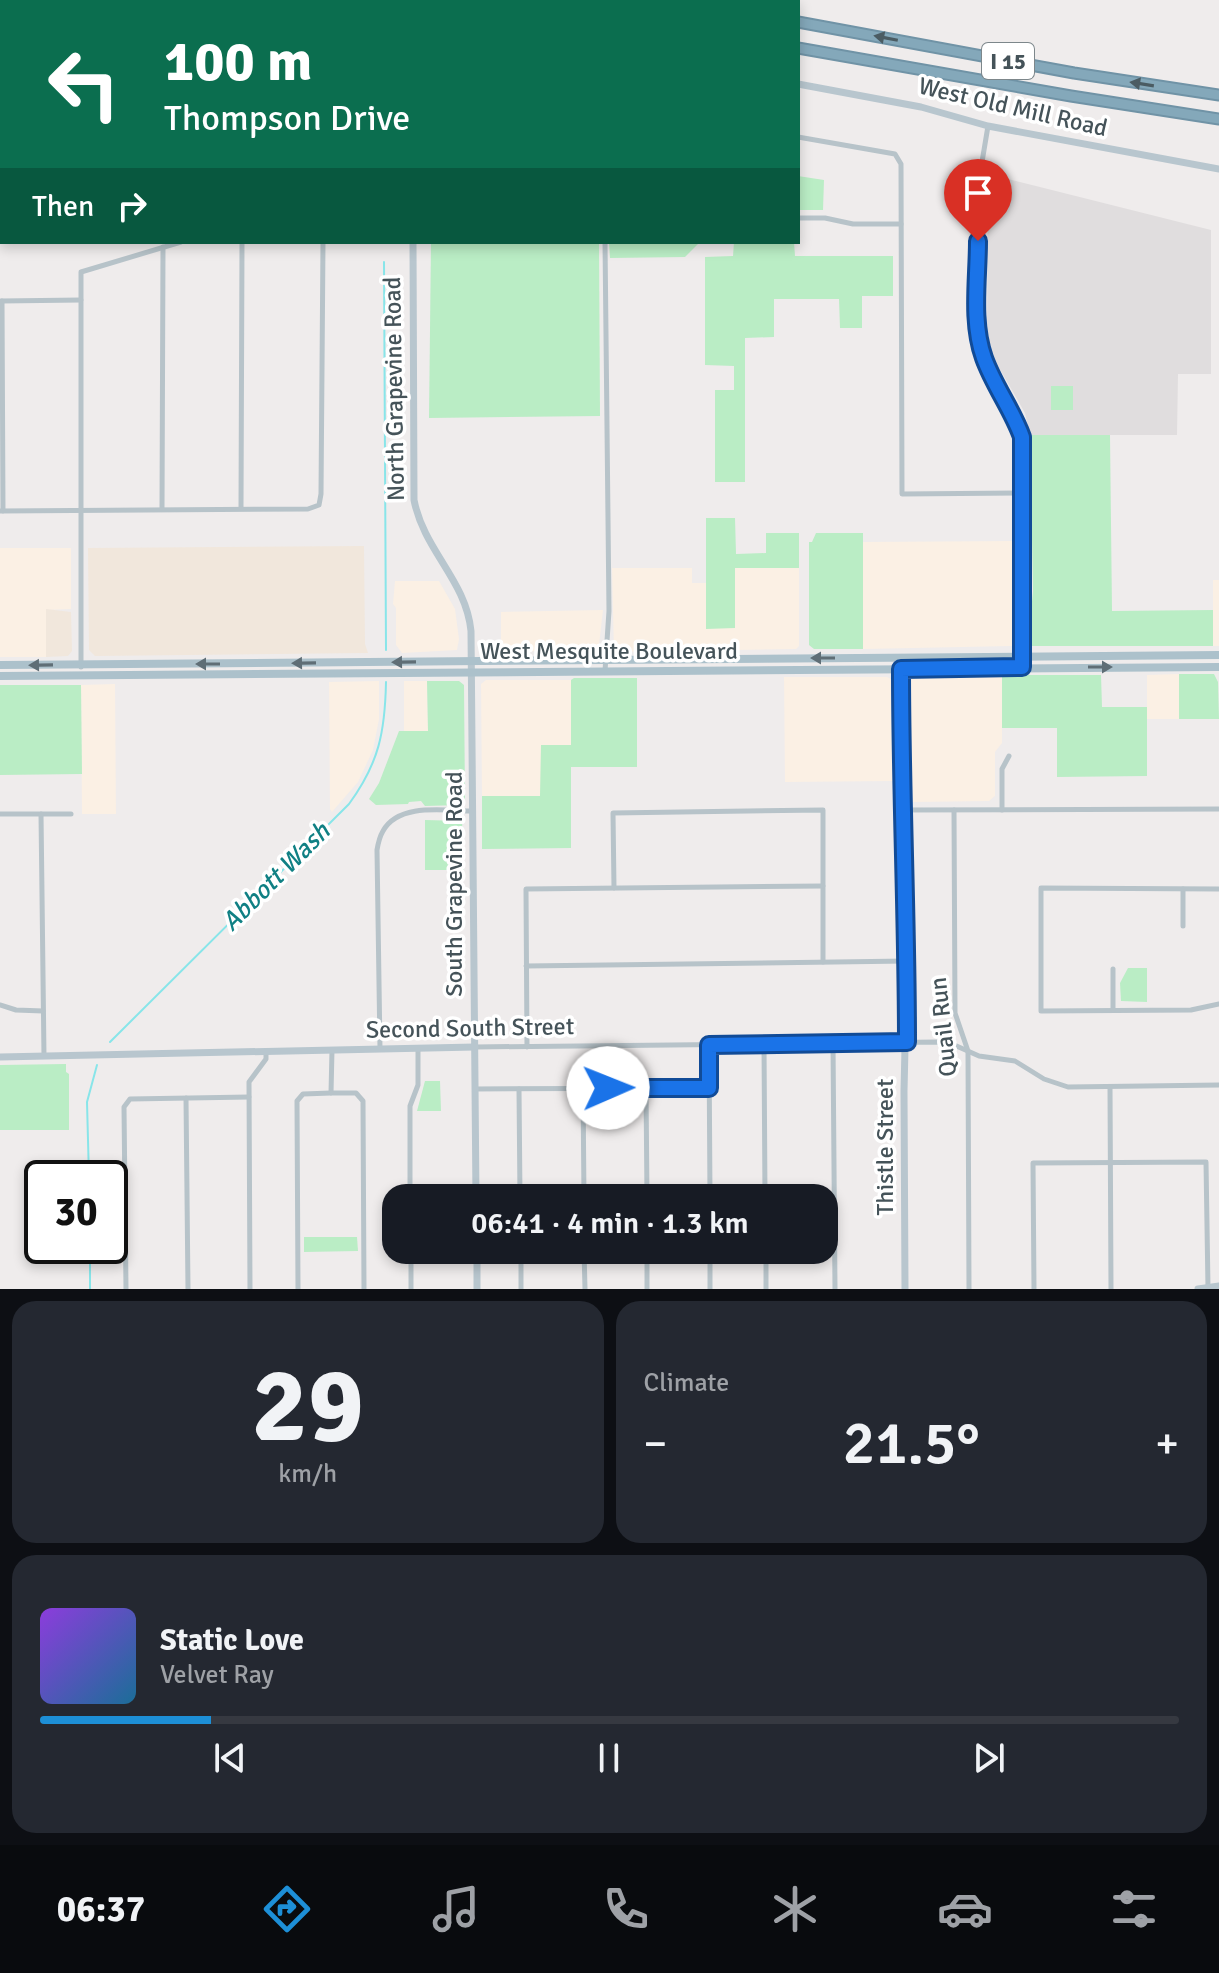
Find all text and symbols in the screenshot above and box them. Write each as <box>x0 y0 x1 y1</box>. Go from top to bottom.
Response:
text: 100 m <box>164 27 312 96</box>
icon: left <box>32 32 136 136</box>
one-way arrow <box>873 32 898 44</box>
road number: I 15 <box>982 43 1034 79</box>
street label: West Old Mill Road <box>916 71 1110 143</box>
one-way arrow <box>1129 77 1154 90</box>
text: Thompson Drive <box>164 96 410 141</box>
pin <box>944 159 1012 241</box>
icon: arrive <box>956 171 1000 215</box>
icon: right <box>110 184 154 228</box>
text: Then <box>32 188 94 225</box>
street label: North Grapevine Road <box>377 277 411 501</box>
street label: West Mesquite Boulevard <box>480 636 738 666</box>
one-way arrow <box>810 652 835 664</box>
one-way arrow <box>391 656 416 668</box>
one-way arrow <box>195 657 220 670</box>
one-way arrow <box>291 657 316 669</box>
one-way arrow <box>28 659 53 671</box>
one-way arrow <box>1088 661 1113 673</box>
street label: South Grapevine Road <box>439 771 469 997</box>
water label: Abbott Wash <box>215 815 338 938</box>
street label: Quail Run <box>923 976 963 1078</box>
street label: Second South Street <box>366 1011 574 1045</box>
position arrow <box>566 1046 650 1130</box>
street label: Thistle Street <box>870 1079 900 1215</box>
speed limit sign: 30 <box>24 1160 128 1264</box>
text: 06:41 · 4 min · 1.3 km <box>471 1205 749 1242</box>
text: 29 <box>252 1342 364 1470</box>
text: Climate <box>644 1367 729 1399</box>
text: 21.5° <box>843 1407 980 1481</box>
text: − <box>644 1417 667 1471</box>
text: + <box>1155 1417 1179 1471</box>
text: km/h <box>278 1458 337 1490</box>
text: Static Love <box>160 1622 304 1659</box>
text: Velvet Ray <box>160 1659 274 1691</box>
icon: previous <box>208 1736 252 1780</box>
icon: pause <box>587 1736 631 1780</box>
icon: next <box>967 1736 1011 1780</box>
icon: directions <box>259 1881 315 1937</box>
icon: music <box>428 1881 484 1937</box>
icon: phone <box>598 1881 654 1937</box>
icon: climate <box>767 1881 823 1937</box>
icon: car <box>937 1881 993 1937</box>
icon: filters <box>1106 1881 1162 1937</box>
text: 06:37 <box>57 1887 145 1932</box>

